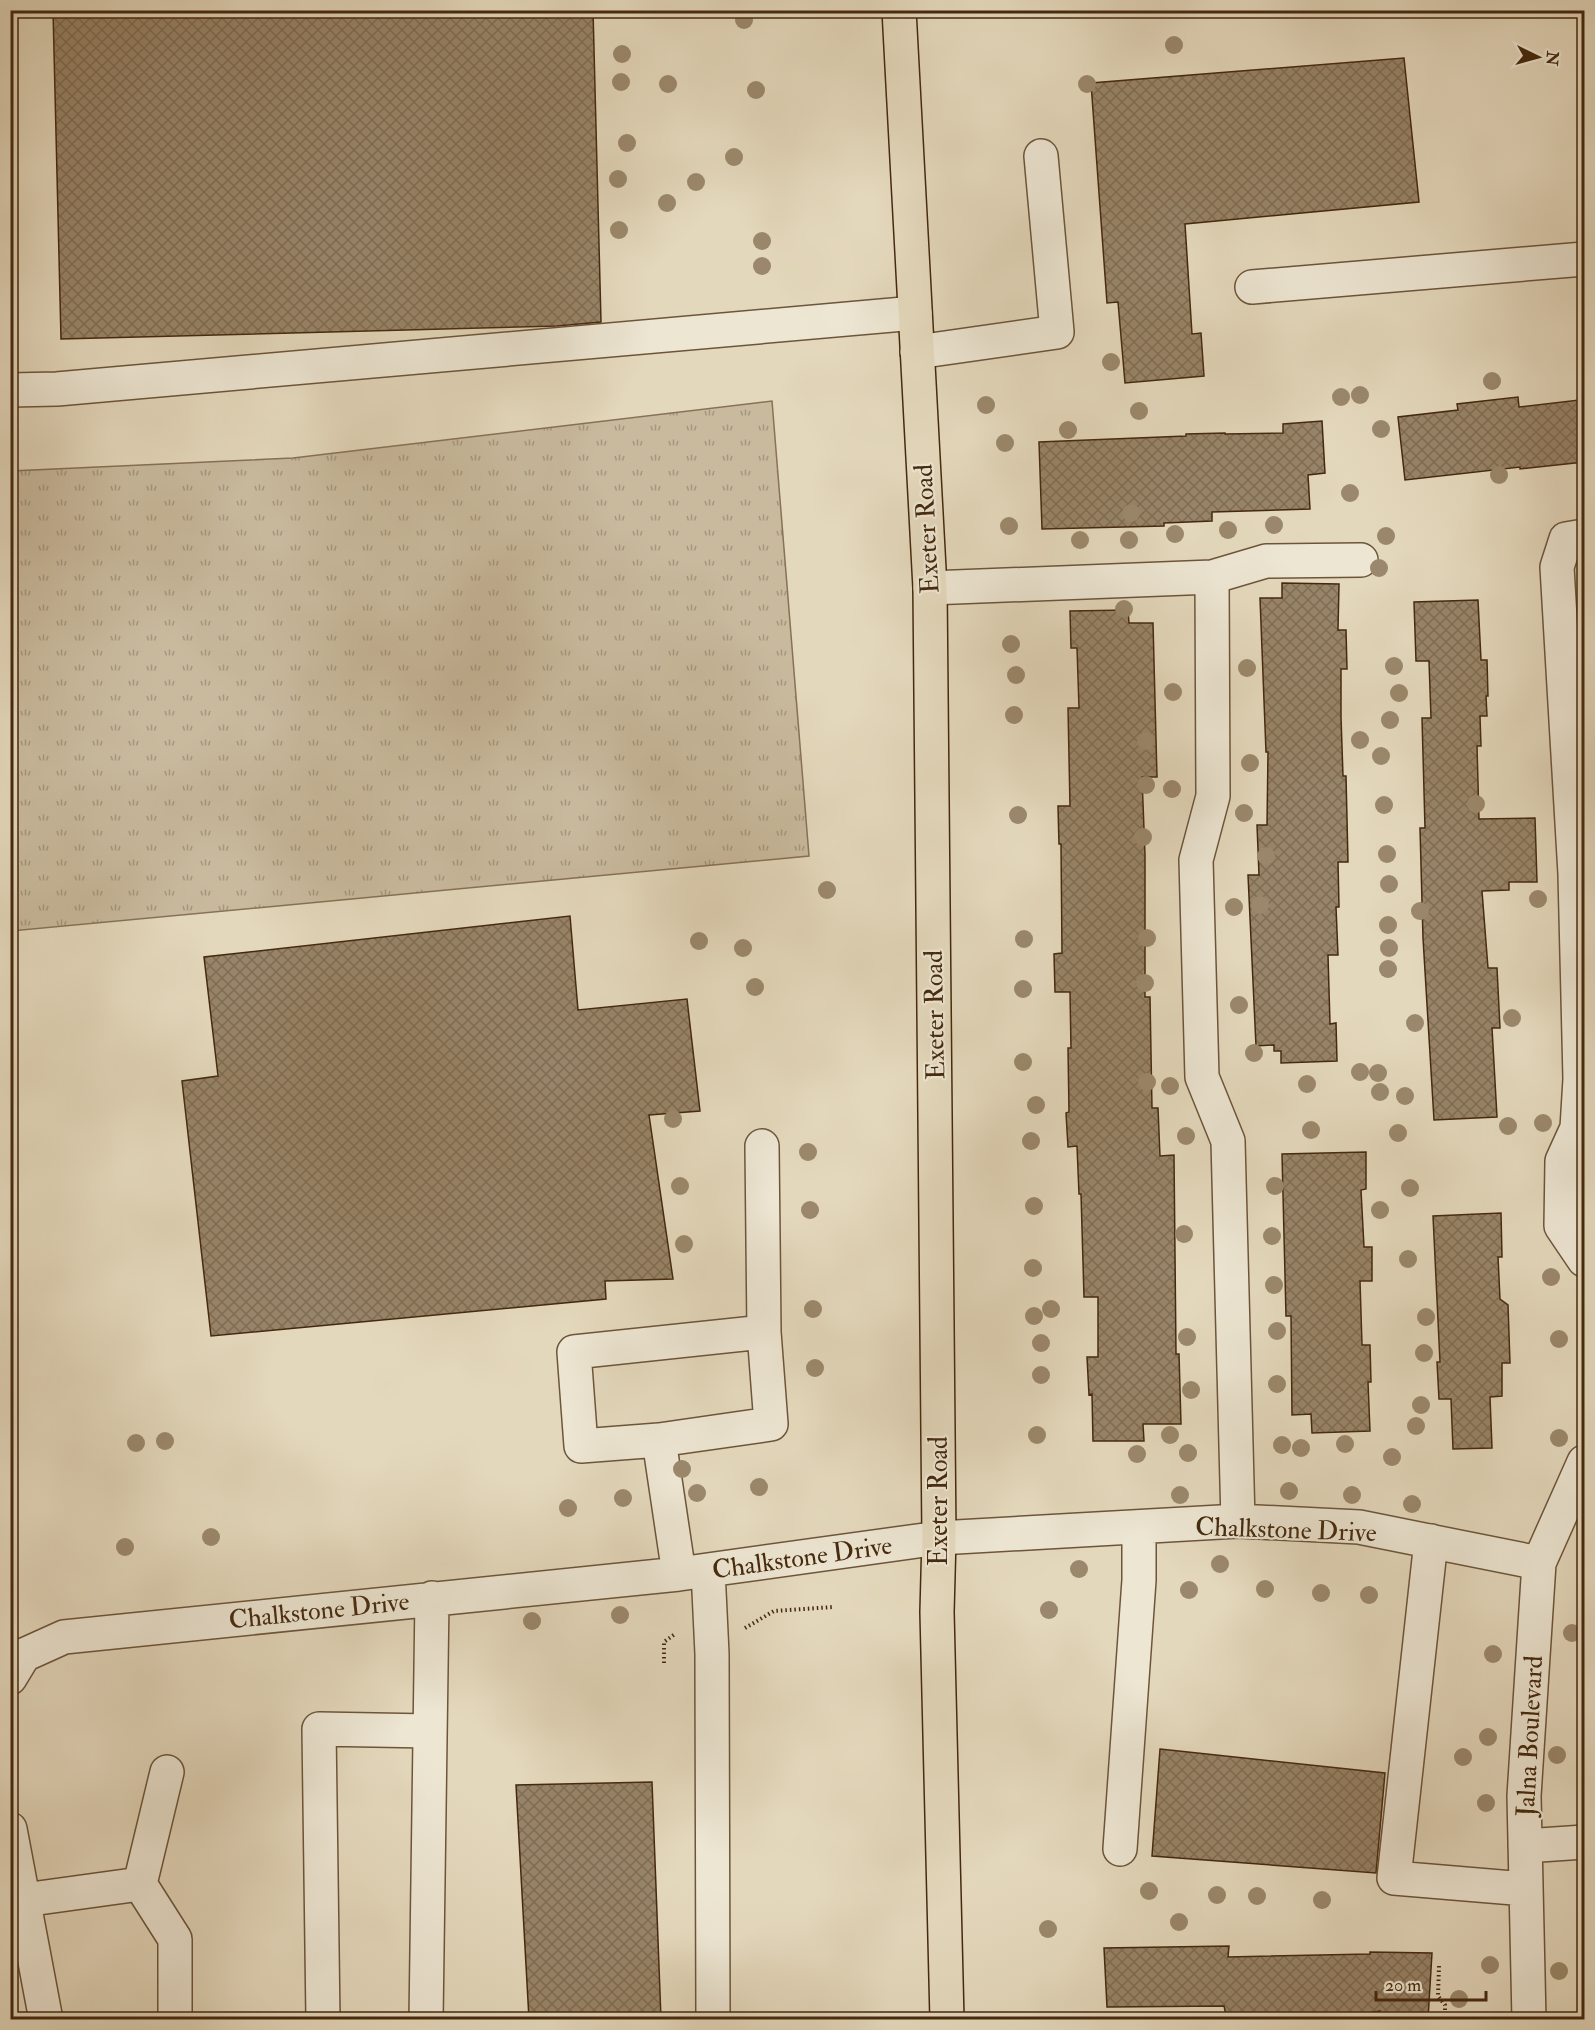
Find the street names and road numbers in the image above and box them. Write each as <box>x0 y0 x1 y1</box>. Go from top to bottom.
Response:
street label: Exeter Road <box>908 463 946 595</box>
street label: Exeter Road <box>918 950 952 1080</box>
street label: Exeter Road <box>923 1436 955 1566</box>
street label: Chalkstone Drive <box>1195 1511 1377 1549</box>
street label: Chalkstone Drive <box>710 1530 894 1586</box>
street label: Chalkstone Drive <box>227 1586 411 1636</box>
street label: Jalna Boulevard <box>1510 1654 1550 1818</box>

